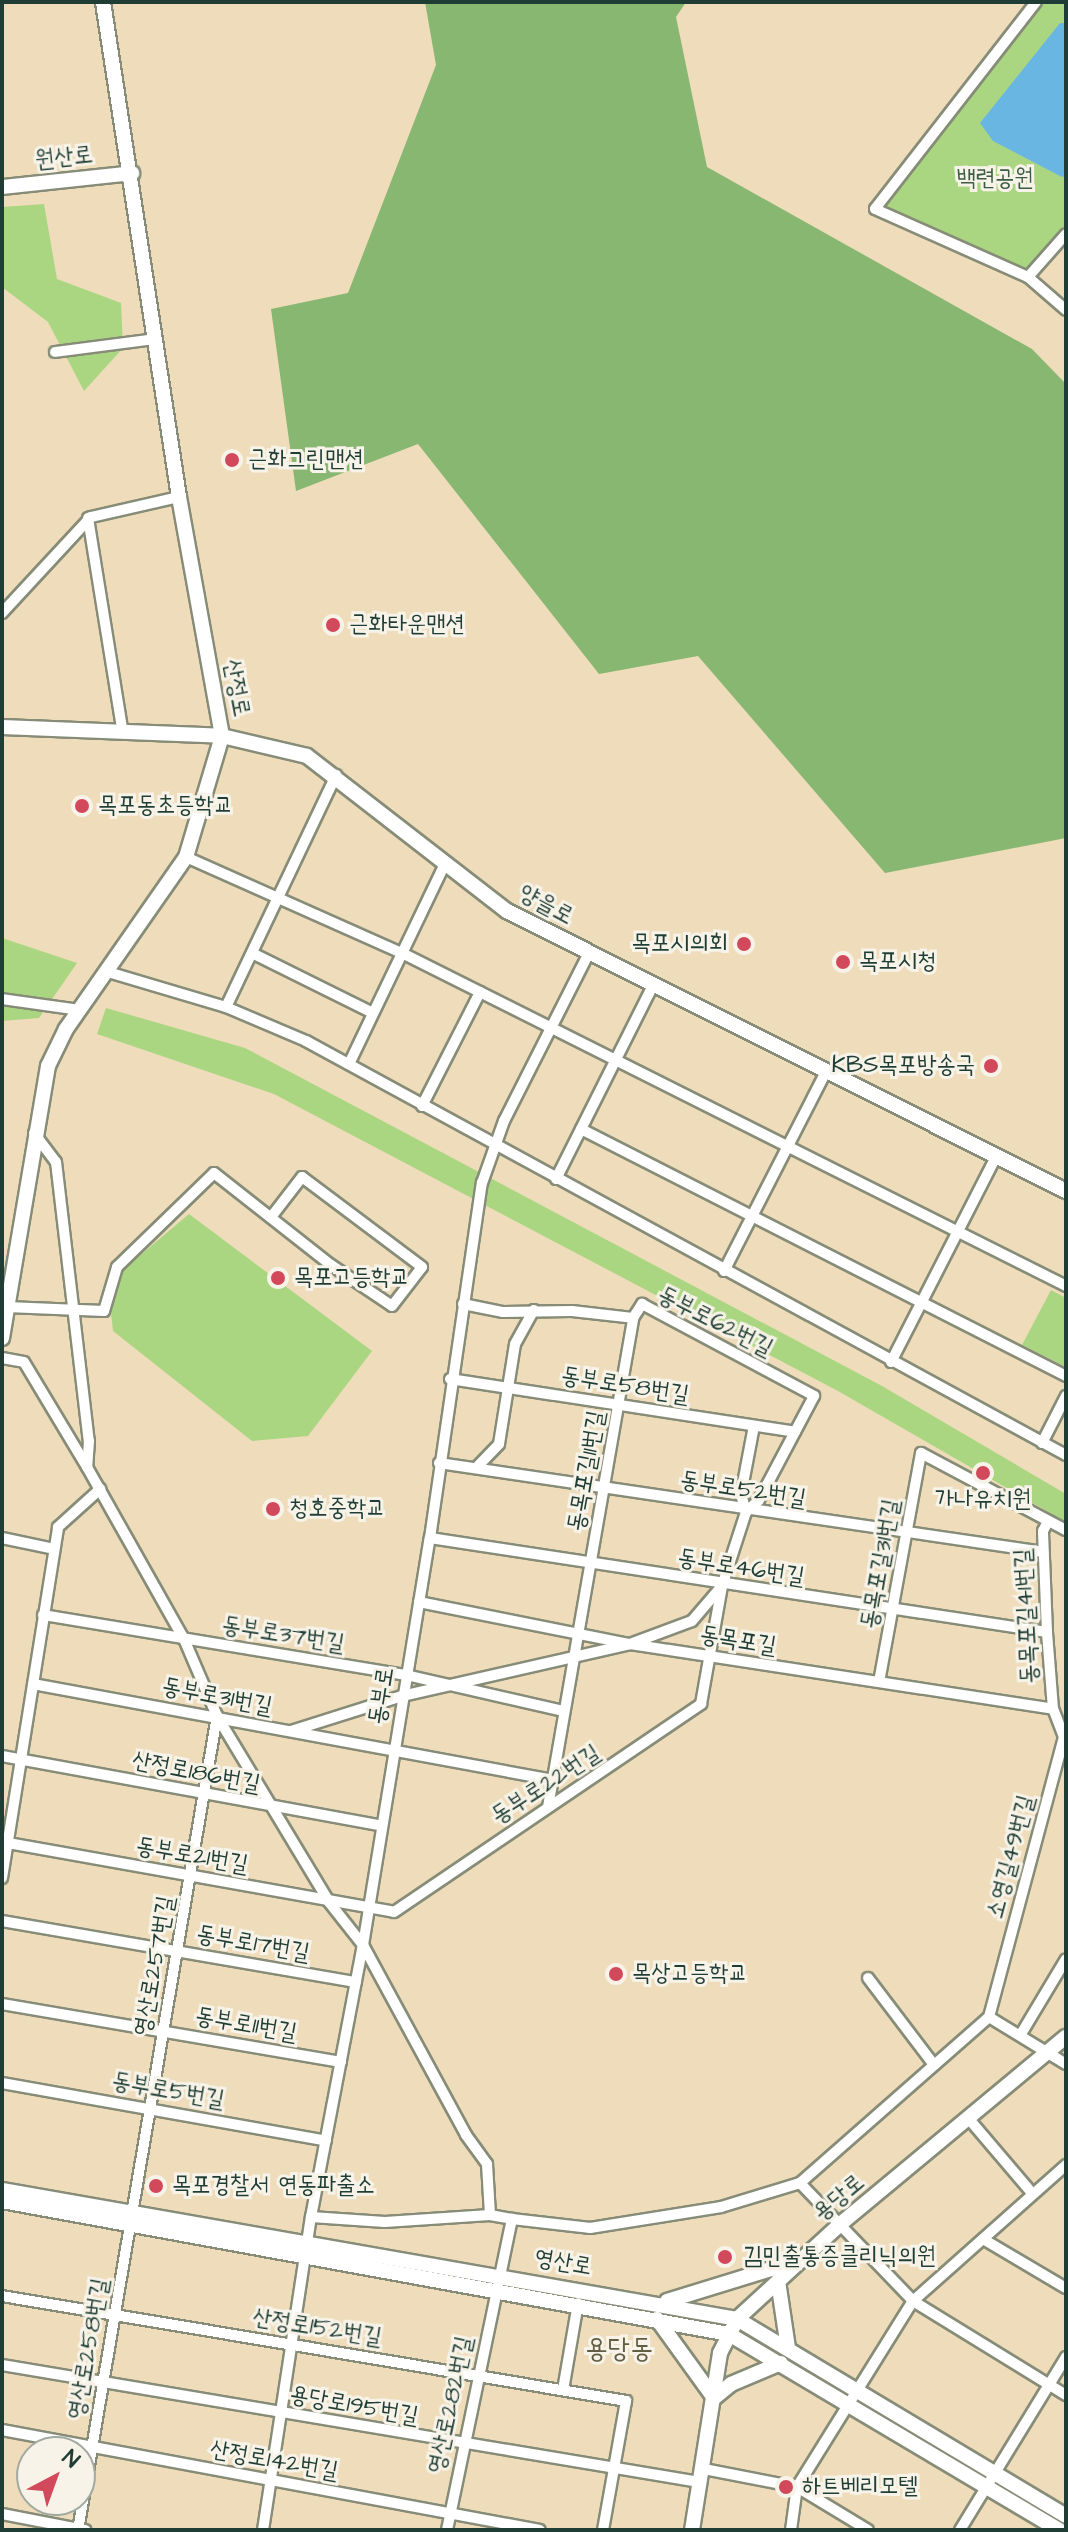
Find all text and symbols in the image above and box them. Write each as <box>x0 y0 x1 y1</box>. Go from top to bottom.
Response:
street label: 원산로 <box>34 141 94 175</box>
park label: 백련공원 <box>956 165 1034 193</box>
place label: 근화그린맨션 <box>248 446 364 474</box>
marker: 근화그린맨션 <box>223 451 241 469</box>
place label: 근화타운맨션 <box>349 611 465 639</box>
marker: 근화타운맨션 <box>324 616 342 634</box>
street label: 산정로 <box>216 657 256 719</box>
place label: 목포동초등학교 <box>98 792 233 820</box>
marker: 목포동초등학교 <box>73 797 91 815</box>
street label: 양을로 <box>514 879 578 931</box>
place label: 목포시의회 <box>631 930 728 958</box>
marker: 목포시의회 <box>735 935 753 953</box>
place label: 목포시청 <box>859 948 936 976</box>
marker: 목포시청 <box>834 953 852 971</box>
place label: KBS목포방송국 <box>831 1052 975 1080</box>
marker: KBS목포방송국 <box>982 1057 1000 1075</box>
place label: 목포고등학교 <box>294 1264 410 1292</box>
marker: 목포고등학교 <box>269 1269 287 1287</box>
street label: 동부로62번길 <box>653 1281 777 1363</box>
street label: 동부로58번길 <box>559 1362 691 1410</box>
street label: 동목포길11번길 <box>562 1408 612 1534</box>
marker: 가나유치원 <box>974 1464 992 1482</box>
street label: 동부로52번길 <box>678 1466 808 1514</box>
place label: 가나유치원 <box>935 1486 1031 1514</box>
place label: 청호중학교 <box>289 1495 386 1523</box>
street label: 동목포길31번길 <box>855 1497 907 1631</box>
marker: 청호중학교 <box>264 1500 282 1518</box>
street label: 동부로46번길 <box>676 1544 806 1592</box>
street label: 동목포길41번길 <box>1009 1548 1045 1684</box>
street label: 동부로37번길 <box>220 1611 346 1659</box>
street label: 동목포길 <box>698 1621 778 1661</box>
street label: 동부로 <box>363 1665 401 1727</box>
street label: 동부로31번길 <box>159 1672 275 1722</box>
street label: 동부로22번길 <box>486 1739 606 1831</box>
street label: 산정로186번길 <box>129 1746 263 1800</box>
street label: 소영길49번길 <box>981 1792 1041 1922</box>
street label: 동부로21번길 <box>134 1832 250 1880</box>
street label: 영산로257번길 <box>128 1894 182 2038</box>
street label: 동부로17번길 <box>194 1920 312 1968</box>
place label: 목상고등학교 <box>632 1960 748 1988</box>
marker: 목상고등학교 <box>607 1965 625 1983</box>
street label: 동부로11번길 <box>193 2002 299 2048</box>
street label: 동부로5번길 <box>110 2067 226 2115</box>
street label: 용당로 <box>808 2168 870 2228</box>
place label: 목포경찰서 연동파출소 <box>172 2172 375 2200</box>
marker: 목포경찰서 연동파출소 <box>147 2177 165 2195</box>
place label: 김민출통증클리닉의원 <box>743 2243 936 2271</box>
street label: 영산로 <box>532 2244 594 2282</box>
marker: 김민출통증클리닉의원 <box>714 2246 736 2268</box>
street label: 영산로258번길 <box>62 2276 116 2422</box>
street label: 산정로152번길 <box>250 2304 384 2352</box>
district label: 용당동 <box>585 2332 653 2366</box>
street label: 영산로282번길 <box>422 2334 480 2476</box>
street label: 용당로195번길 <box>287 2381 421 2431</box>
north arrow <box>16 2436 96 2516</box>
street label: 산정로142번길 <box>208 2436 340 2486</box>
text: N <box>55 2443 86 2475</box>
place label: 하트베리모텔 <box>802 2473 918 2501</box>
marker: 하트베리모텔 <box>777 2478 795 2496</box>

